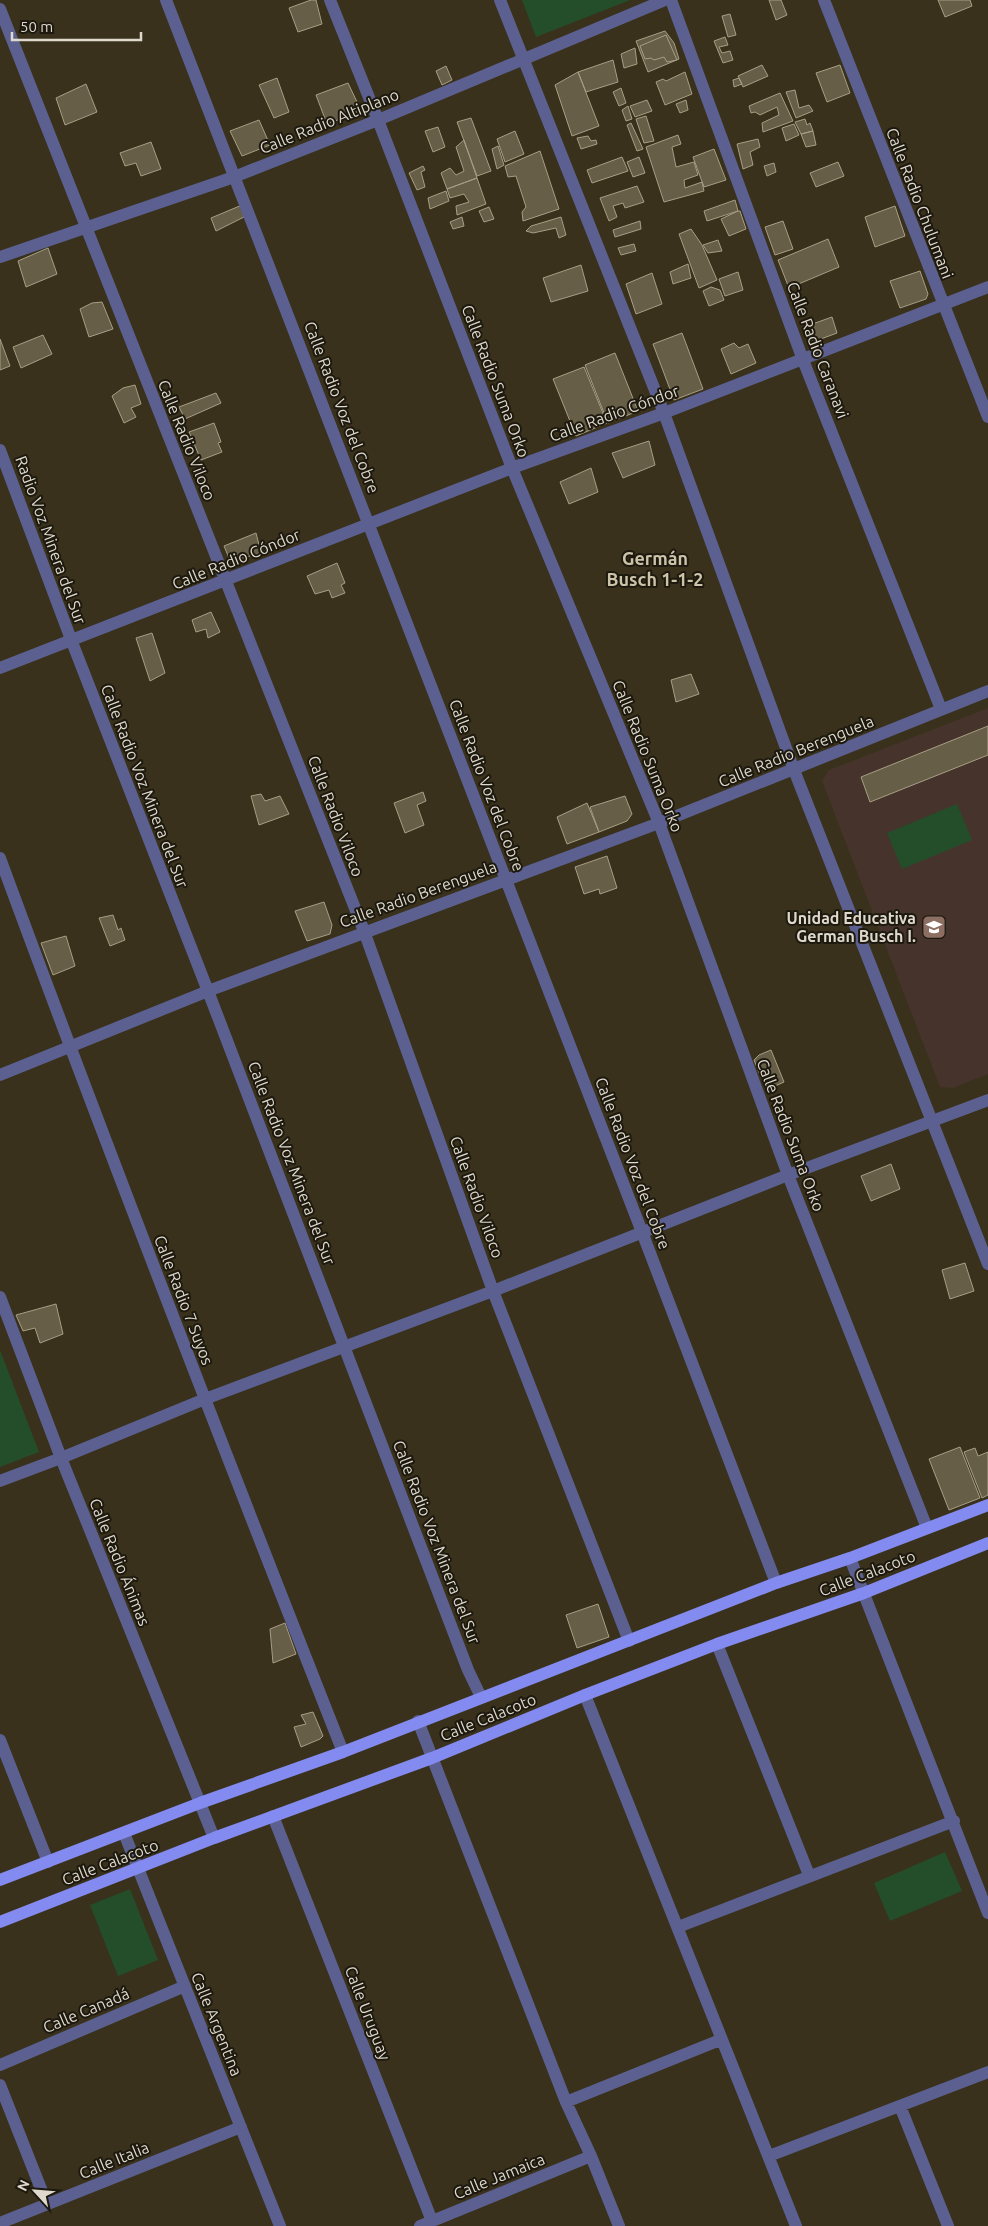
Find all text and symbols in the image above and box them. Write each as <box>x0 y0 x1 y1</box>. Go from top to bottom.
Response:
scale bar <box>12 10 141 42</box>
text: 50 m <box>20 18 53 35</box>
street label: Calle Radio Altiplano <box>257 85 401 157</box>
street label: Calle Radio Chulumani <box>883 125 957 281</box>
street label: Calle Radio Caranavi <box>784 279 852 421</box>
street label: Calle Radio Suma Orko <box>459 302 533 460</box>
street label: Calle Radio Voz del Cobre <box>301 319 383 495</box>
street label: Calle Radio Viloco <box>155 377 219 503</box>
street label: Calle Radio Cóndor <box>547 381 681 445</box>
street label: Radio Voz Minera del Sur <box>12 453 90 627</box>
street label: Calle Radio Cóndor <box>169 525 303 593</box>
district label: Germán Busch 1-1-2 <box>607 548 703 589</box>
street label: Calle Radio Suma Orko <box>609 677 687 835</box>
street label: Calle Radio Voz Minera del Sur <box>98 682 192 890</box>
street label: Calle Radio Voz del Cobre <box>446 697 528 873</box>
street label: Calle Radio Berenguela <box>716 712 876 790</box>
street label: Calle Radio Viloco <box>305 753 367 879</box>
street label: Calle Radio Berenguela <box>337 857 499 931</box>
place label: Unidad Educativa German Busch I. <box>787 909 916 945</box>
school or university icon: Unidad Educativa German Busch I. <box>921 914 947 940</box>
street label: Calle Radio Suma Orko <box>754 1056 828 1214</box>
street label: Calle Radio Voz Minera del Sur <box>245 1059 339 1267</box>
street label: Calle Radio Voz del Cobre <box>592 1075 674 1251</box>
street label: Calle Radio Viloco <box>447 1134 507 1260</box>
street label: Calle Radio 7 Suyos <box>151 1233 217 1367</box>
street label: Calle Radio Voz Minera del Sur <box>390 1438 484 1646</box>
street label: Calle Radio Ánimas <box>86 1495 156 1628</box>
street label: Calle Calacoto <box>816 1546 918 1600</box>
street label: Calle Calacoto <box>437 1690 539 1744</box>
street label: Calle Calacoto <box>59 1835 161 1889</box>
street label: Calle Uruguay <box>342 1963 394 2063</box>
street label: Calle Argentina <box>188 1970 246 2078</box>
street label: Calle Canadá <box>40 1984 132 2036</box>
street label: Calle Italia <box>76 2138 152 2182</box>
street label: Calle Jamaica <box>451 2150 547 2202</box>
north arrow <box>10 2166 60 2216</box>
text: N <box>14 2177 33 2194</box>

